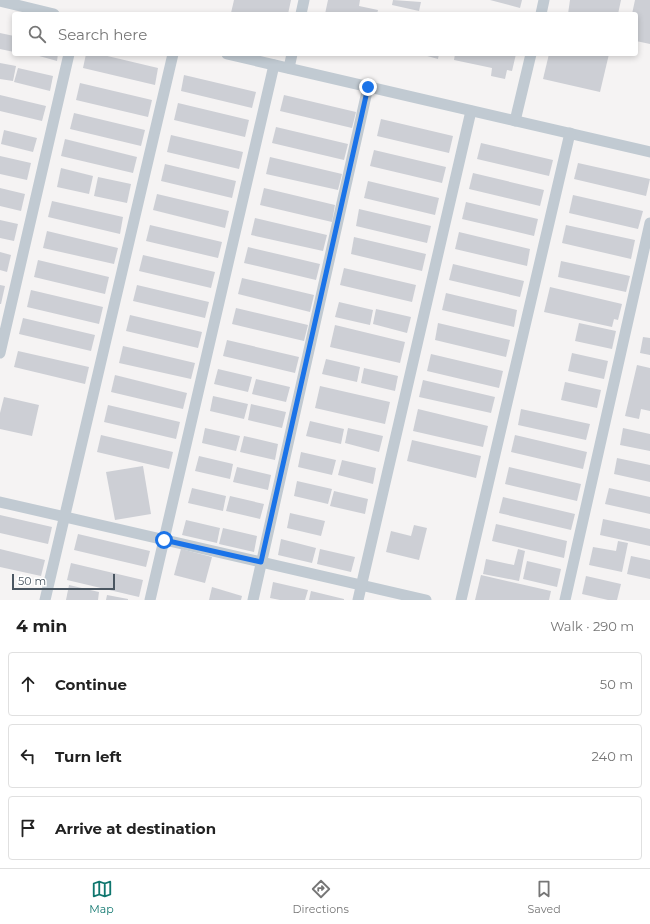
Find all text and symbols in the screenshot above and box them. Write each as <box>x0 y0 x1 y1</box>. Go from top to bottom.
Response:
search box <box>12 12 638 56</box>
icon: search <box>26 23 48 45</box>
text: Search here <box>58 25 147 44</box>
route end <box>359 78 377 96</box>
route start <box>155 531 173 549</box>
scale bar <box>12 572 115 591</box>
text: 50 m <box>18 574 46 588</box>
text: 4 min <box>16 616 67 636</box>
text: Walk · 290 m <box>550 618 634 634</box>
icon: ahead <box>17 673 39 695</box>
text: Continue <box>55 675 127 694</box>
text: 50 m <box>600 676 633 692</box>
icon: left <box>17 745 39 767</box>
text: Turn left <box>55 747 122 766</box>
text: 240 m <box>592 748 633 764</box>
icon: arrive <box>17 817 39 839</box>
text: Arrive at destination <box>55 819 216 838</box>
tab: Map <box>89 878 114 916</box>
tab: Directions <box>293 878 349 916</box>
tab: Saved <box>528 878 561 916</box>

